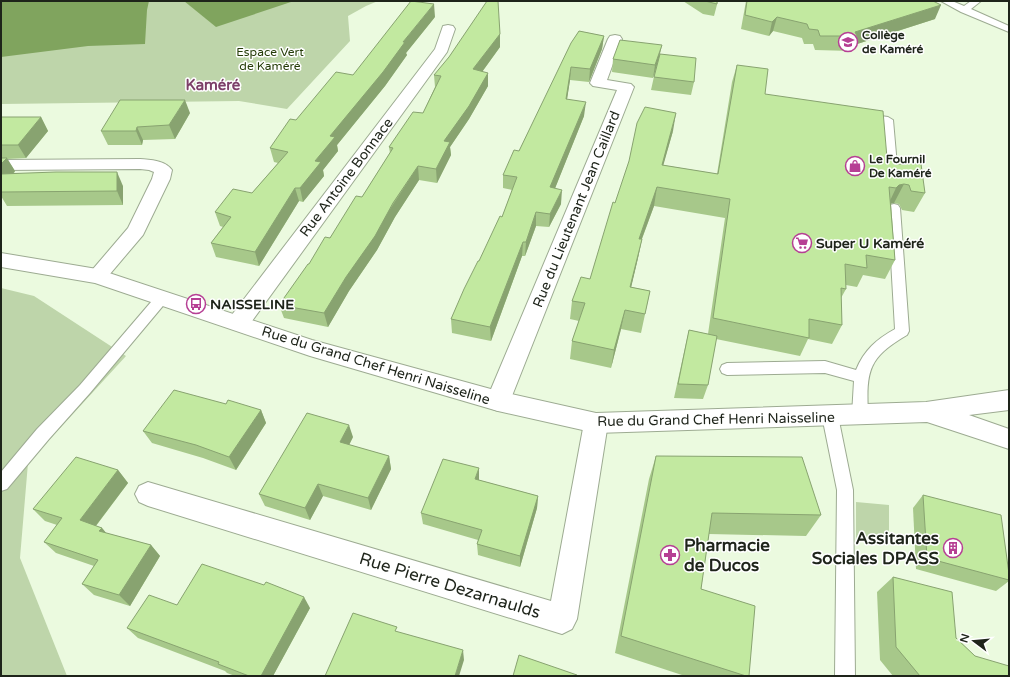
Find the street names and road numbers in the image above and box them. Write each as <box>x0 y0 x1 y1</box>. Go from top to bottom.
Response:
street label: Rue du Lieutenant Jean Caillard <box>529 108 624 310</box>
street label: Rue Antoine Bonnace <box>296 114 397 240</box>
street label: Rue du Grand Chef Henri Naisseline <box>260 323 492 408</box>
street label: Rue du Grand Chef Henri Naisseline <box>597 409 835 430</box>
street label: Rue Pierre Dezarnaulds <box>357 548 543 623</box>

